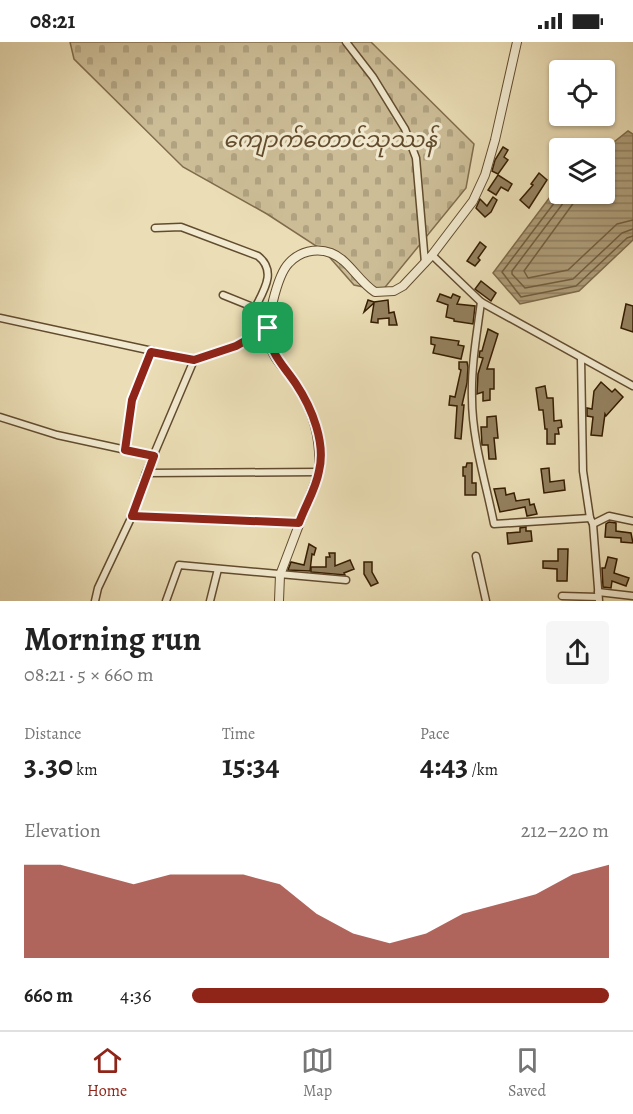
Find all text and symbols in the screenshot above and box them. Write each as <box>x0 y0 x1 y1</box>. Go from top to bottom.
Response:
text: 08:21 <box>30 6 75 36</box>
map controls <box>549 60 615 204</box>
button: locate <box>549 60 615 126</box>
park label: ကျောက်တောင်သုဿန် <box>223 124 440 158</box>
button: layers <box>549 138 615 204</box>
pin <box>242 302 293 353</box>
icon: arrive <box>251 311 284 344</box>
text: Morning run <box>24 616 201 661</box>
button: share <box>546 621 609 684</box>
text: 08:21 · 5 × 660 m <box>24 661 154 688</box>
text: Distance <box>24 723 81 745</box>
text: Time <box>222 723 255 745</box>
text: Pace <box>420 723 450 745</box>
text: 3.30 <box>24 745 73 785</box>
text: 15:34 <box>222 745 280 785</box>
text: 4:43 <box>420 745 468 785</box>
text: km <box>73 759 98 781</box>
text: /km <box>468 759 498 781</box>
text: Elevation <box>24 817 101 844</box>
text: 212–220 m <box>521 817 609 844</box>
text: 660 m <box>24 982 73 1009</box>
text: 4:36 <box>120 982 151 1009</box>
tab: Home <box>87 1044 127 1102</box>
tab: Map <box>301 1044 334 1102</box>
tab: Saved <box>508 1044 546 1102</box>

